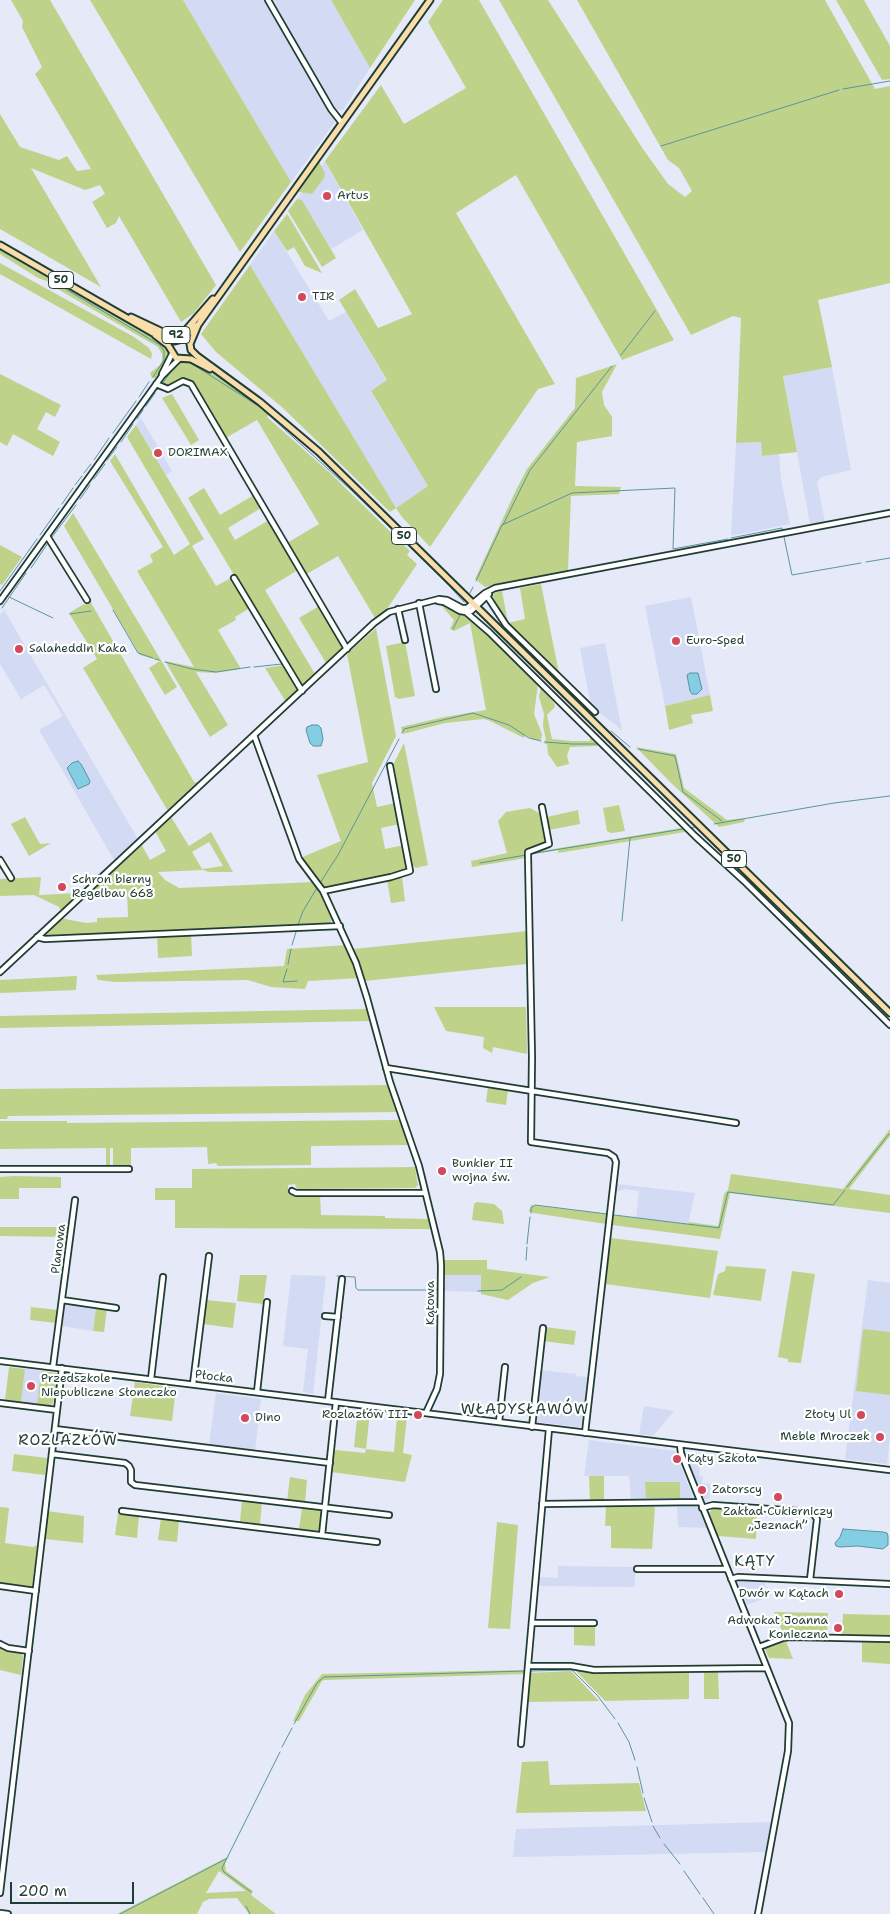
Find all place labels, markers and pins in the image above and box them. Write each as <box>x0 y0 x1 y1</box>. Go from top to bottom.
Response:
place label: Artus <box>337 189 369 203</box>
marker: Artus <box>321 190 333 202</box>
place label: TIR <box>312 290 334 304</box>
marker: TIR <box>296 291 308 303</box>
place label: DORIMAX <box>168 446 228 460</box>
marker: DORIMAX <box>152 447 164 459</box>
place label: Euro-Sped <box>686 634 744 648</box>
marker: Euro-Sped <box>670 635 682 647</box>
place label: Salaheddin Kaka <box>29 642 127 656</box>
marker: Salaheddin Kaka <box>13 643 25 655</box>
place label: Schron bierny Regelbau 668 <box>72 873 154 901</box>
marker: Schron bierny Regelbau 668 <box>56 881 68 893</box>
place label: Bunkier II wojna św. <box>452 1157 513 1185</box>
marker: Bunkier II wojna św. <box>436 1165 448 1177</box>
place label: Przedszkole Niepubliczne Słoneczko <box>41 1372 177 1400</box>
marker: Przedszkole Niepubliczne Słoneczko <box>25 1380 37 1392</box>
place label: Rozlazłów III <box>322 1408 408 1422</box>
place label: Złoty Ul <box>805 1408 851 1422</box>
marker: Rozlazłów III <box>412 1409 424 1421</box>
marker: Złoty Ul <box>855 1409 867 1421</box>
place label: Dino <box>255 1411 281 1425</box>
marker: Dino <box>239 1412 251 1424</box>
place label: Meble Mroczek <box>780 1430 870 1444</box>
marker: Meble Mroczek <box>874 1431 886 1443</box>
place label: Kąty Szkoła <box>687 1452 756 1466</box>
marker: Kąty Szkoła <box>671 1453 683 1465</box>
place label: Zatorscy <box>712 1483 762 1497</box>
marker: Zatorscy <box>696 1484 708 1496</box>
marker: Zakład Cukierniczy „Jeznach” <box>772 1491 784 1503</box>
place label: Zakład Cukierniczy „Jeznach” <box>723 1505 833 1533</box>
place label: Dwór w Kątach <box>739 1587 829 1601</box>
marker: Dwór w Kątach <box>833 1588 845 1600</box>
place label: Adwokat Joanna Konieczna <box>727 1614 828 1642</box>
marker: Adwokat Joanna Konieczna <box>832 1622 844 1634</box>

